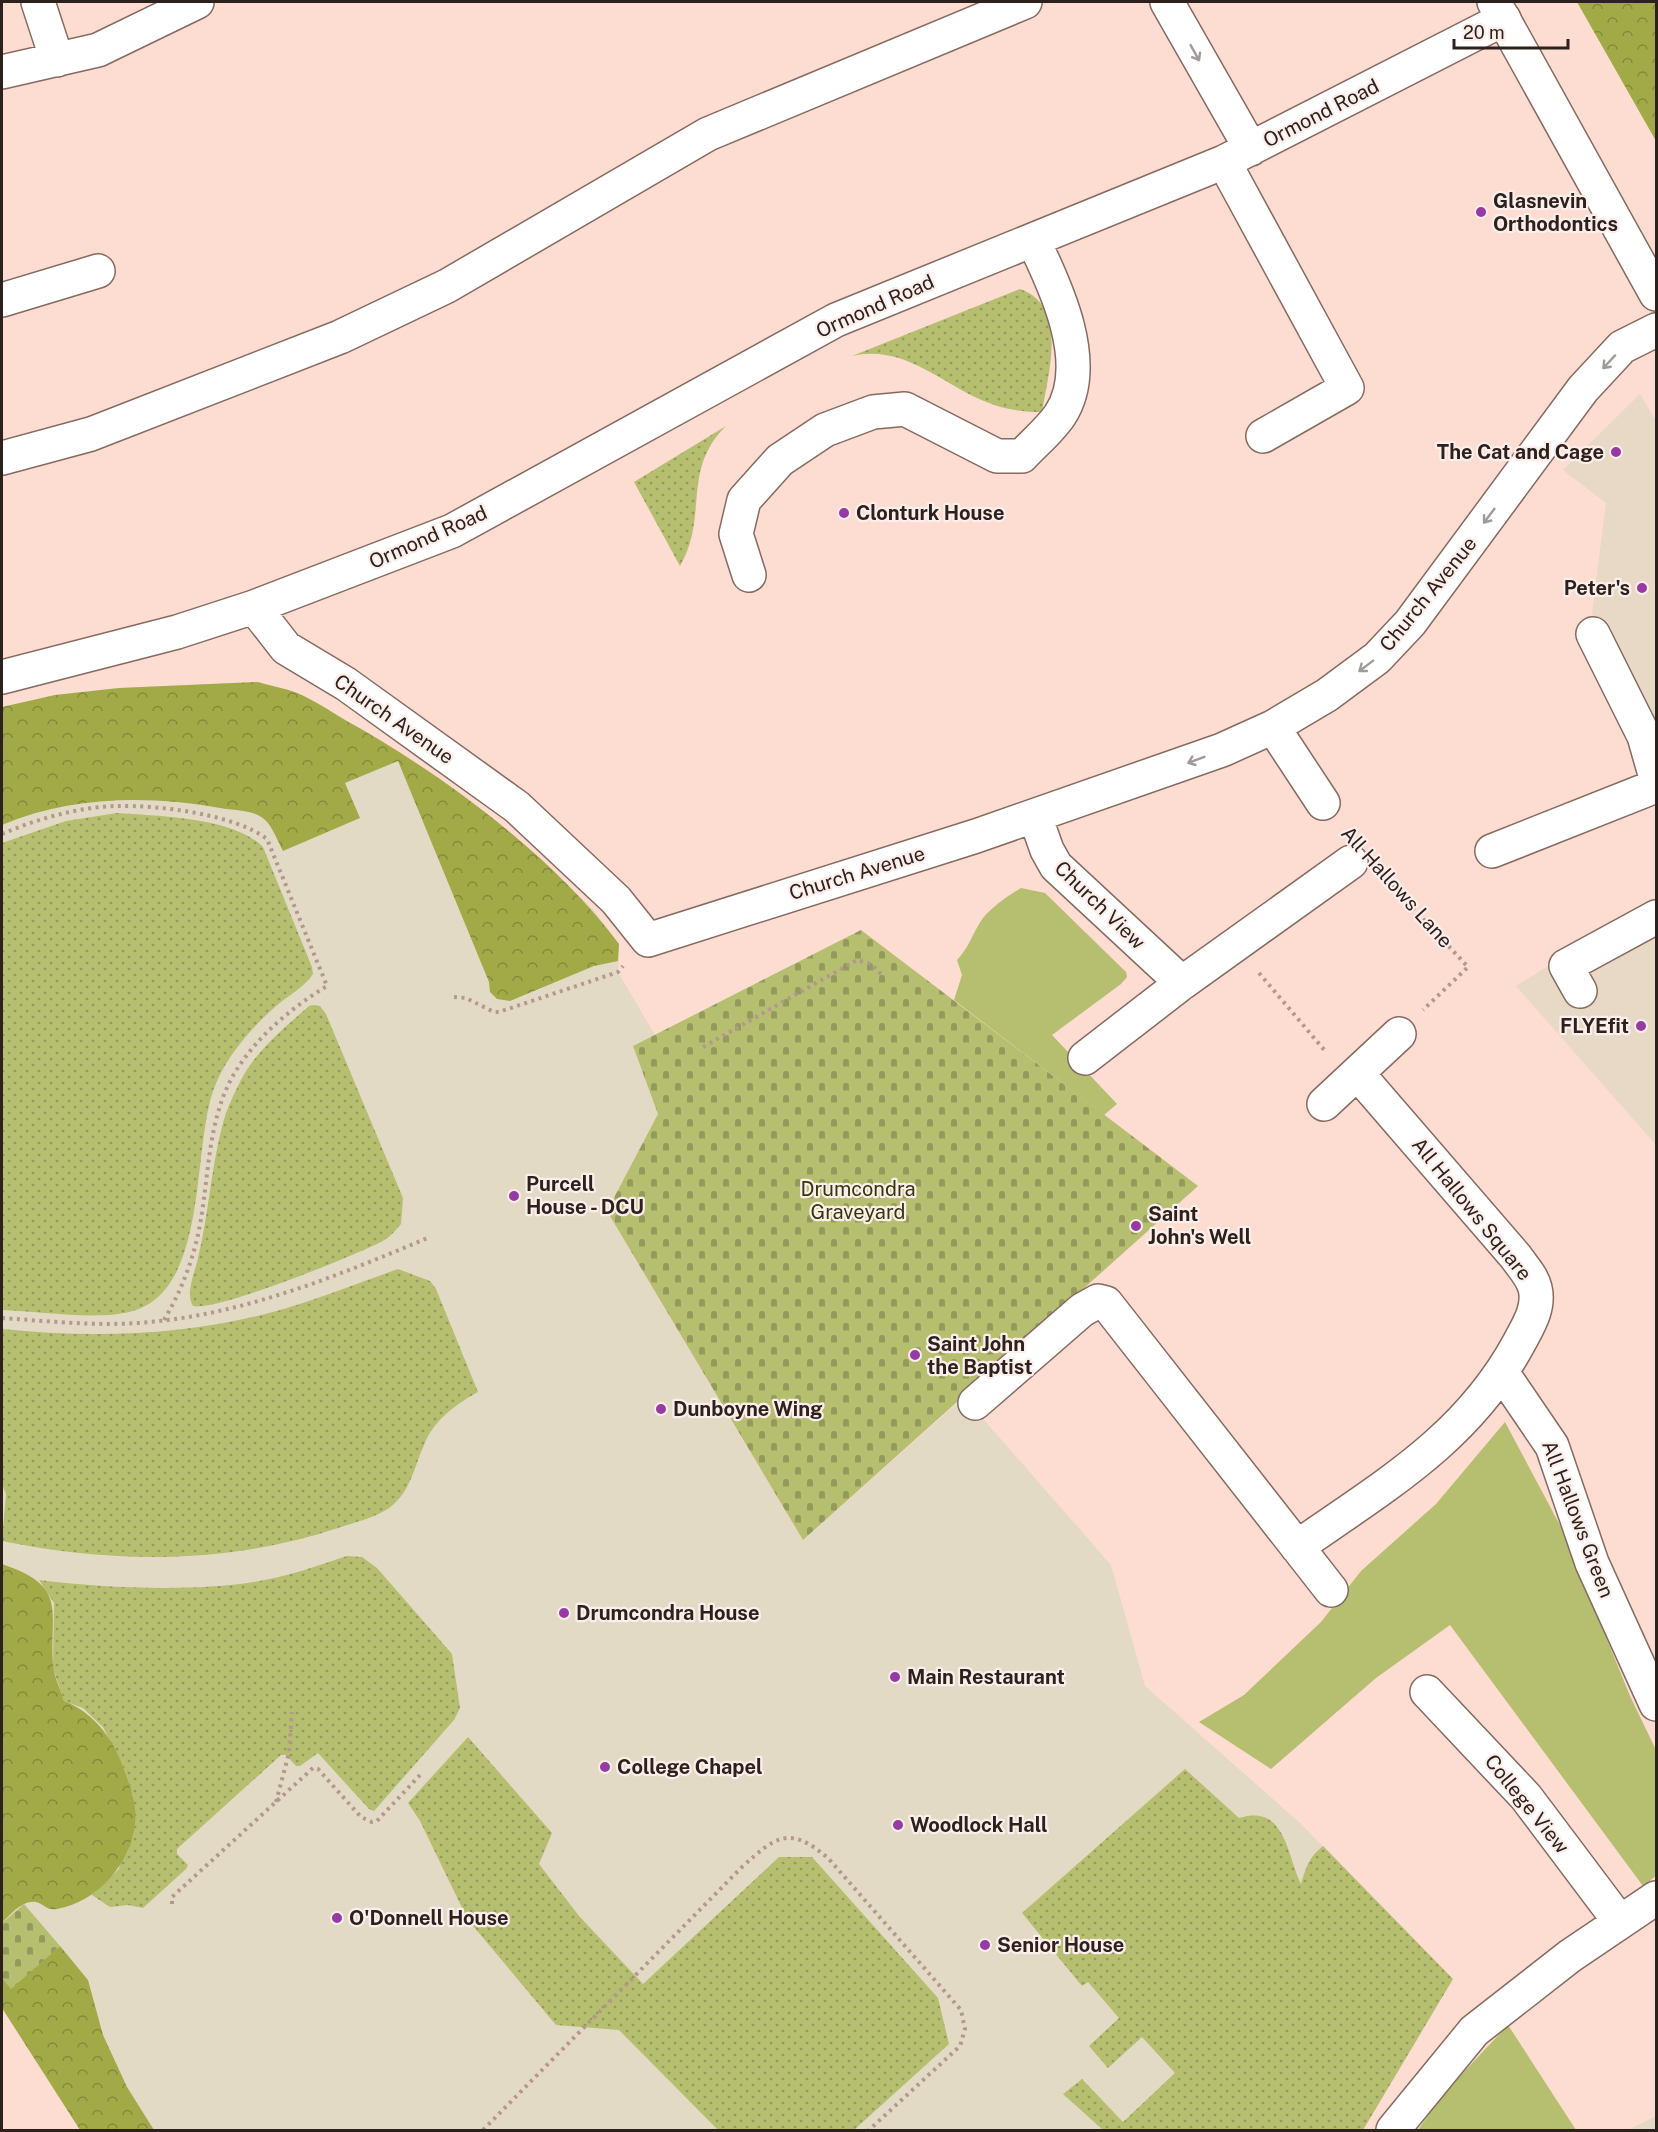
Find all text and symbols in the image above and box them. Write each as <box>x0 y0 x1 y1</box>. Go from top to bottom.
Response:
scale bar <box>1454 12 1568 50</box>
text: 20 m <box>1463 22 1505 43</box>
one-way arrow <box>1190 43 1201 61</box>
street label: Ormond Road <box>1259 74 1383 152</box>
place label: Glasnevin Orthodontics <box>1493 189 1618 236</box>
marker: Glasnevin Orthodontics <box>1474 205 1488 219</box>
street label: Ormond Road <box>812 269 938 343</box>
one-way arrow <box>1602 355 1616 370</box>
place label: The Cat and Cage <box>1437 440 1604 464</box>
marker: The Cat and Cage <box>1609 445 1623 459</box>
street label: Ormond Road <box>365 500 491 574</box>
place label: Clonturk House <box>856 501 1004 525</box>
marker: Clonturk House <box>837 506 851 520</box>
one-way arrow <box>1483 508 1495 524</box>
street label: Church Avenue <box>1374 532 1482 656</box>
place label: Peter's <box>1564 576 1630 600</box>
marker: Peter's <box>1635 581 1649 595</box>
one-way arrow <box>1358 660 1374 673</box>
street label: Church Avenue <box>330 669 458 769</box>
one-way arrow <box>1187 755 1206 766</box>
street label: All Hallows Lane <box>1336 821 1458 953</box>
street label: Church Avenue <box>786 841 928 905</box>
street label: Church View <box>1050 856 1151 954</box>
place label: FLYEfit <box>1560 1014 1629 1038</box>
marker: FLYEfit <box>1634 1019 1648 1033</box>
street label: All Hallows Square <box>1407 1133 1537 1285</box>
place label: Purcell House - DCU <box>526 1172 644 1219</box>
park label: Drumcondra Graveyard <box>801 1177 915 1224</box>
marker: Purcell House - DCU <box>507 1189 521 1203</box>
place label: Saint John's Well <box>1148 1202 1251 1249</box>
marker: Saint John's Well <box>1129 1219 1143 1233</box>
place label: Saint John the Baptist <box>927 1332 1032 1379</box>
marker: Saint John the Baptist <box>908 1348 922 1362</box>
place label: Dunboyne Wing <box>673 1397 823 1421</box>
marker: Dunboyne Wing <box>654 1402 668 1416</box>
street label: All Hallows Green <box>1537 1437 1619 1601</box>
place label: Drumcondra House <box>576 1601 759 1625</box>
marker: Drumcondra House <box>557 1606 571 1620</box>
place label: Main Restaurant <box>907 1665 1065 1689</box>
marker: Main Restaurant <box>888 1670 902 1684</box>
street label: College View <box>1480 1750 1575 1859</box>
place label: College Chapel <box>617 1755 763 1779</box>
marker: College Chapel <box>598 1760 612 1774</box>
place label: Woodlock Hall <box>910 1813 1048 1837</box>
marker: Woodlock Hall <box>891 1818 905 1832</box>
place label: O'Donnell House <box>349 1906 509 1930</box>
marker: O'Donnell House <box>330 1911 344 1925</box>
place label: Senior House <box>997 1933 1124 1957</box>
marker: Senior House <box>978 1938 992 1952</box>

